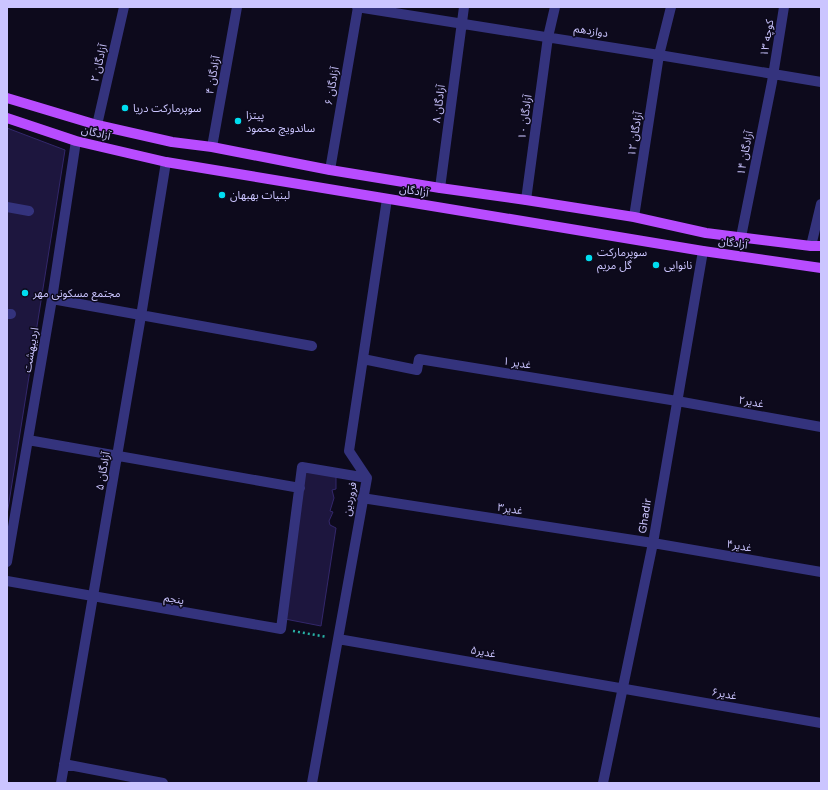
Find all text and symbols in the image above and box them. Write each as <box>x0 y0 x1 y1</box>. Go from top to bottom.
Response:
street label: کوچه ۱۳ <box>758 18 777 57</box>
street label: دوازدهم <box>573 22 609 42</box>
street label: آزادگان ۲ <box>88 42 110 83</box>
street label: آزادگان ۴ <box>203 54 223 95</box>
street label: آزادگان ۶ <box>322 65 342 106</box>
street label: آزادگان ۸ <box>430 83 448 124</box>
street label: آزادگان ۱۰ <box>515 93 535 140</box>
place label: سوپرمارکت دریا <box>133 102 202 116</box>
marker: سوپرمارکت دریا <box>120 103 130 113</box>
place label: پیتزا ساندویچ محمود <box>246 109 316 136</box>
street label: آزادگان ۱۲ <box>625 110 645 157</box>
marker: پیتزا ساندویچ محمود <box>233 116 243 126</box>
street label: آزادگان <box>80 123 113 143</box>
street label: آزادگان ۱۴ <box>734 129 756 176</box>
street label: آزادگان <box>398 182 430 200</box>
place label: لبنیات بهبهان <box>230 189 290 202</box>
marker: لبنیات بهبهان <box>217 190 227 200</box>
street label: آزادگان <box>717 235 749 252</box>
place label: سوپرمارکت گل مریم <box>597 246 648 274</box>
marker: سوپرمارکت گل مریم <box>584 253 594 263</box>
place label: نانوایی <box>664 259 692 272</box>
marker: نانوایی <box>651 260 661 270</box>
place label: مجتمع مسکونی مهر <box>32 287 121 301</box>
marker: مجتمع مسکونی مهر <box>20 288 30 298</box>
street label: اردیبهشت <box>21 326 41 374</box>
street label: غدیر ۱ <box>502 354 532 372</box>
street label: غدیر۲ <box>737 393 765 411</box>
street label: آزادگان ۵ <box>93 450 113 491</box>
street label: فروردین <box>340 481 360 517</box>
street label: Ghadir <box>636 497 654 534</box>
street label: غدیر۳ <box>496 501 524 518</box>
street label: غدیر۴ <box>725 537 753 555</box>
street label: پنجم <box>163 591 185 609</box>
street label: غدیر۵ <box>469 643 497 661</box>
street label: غدیر۶ <box>710 685 738 703</box>

